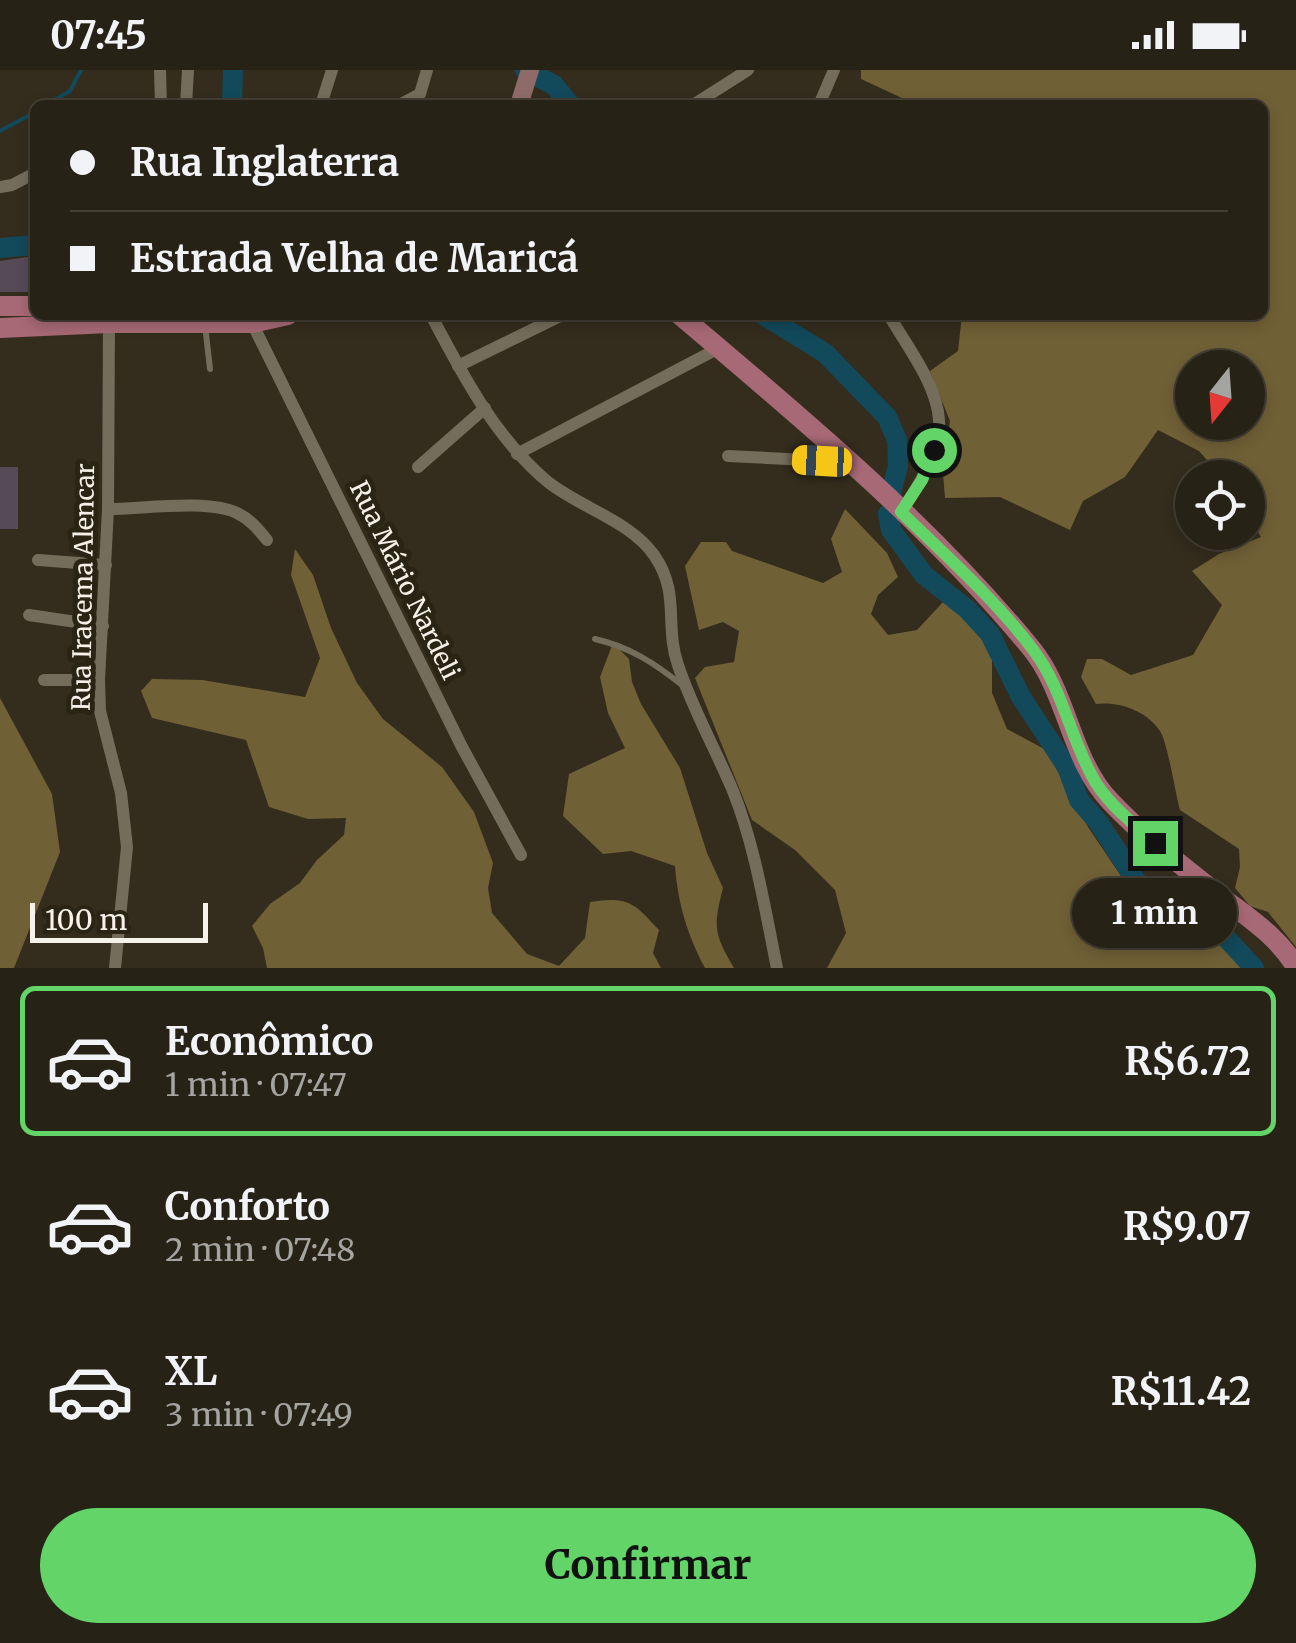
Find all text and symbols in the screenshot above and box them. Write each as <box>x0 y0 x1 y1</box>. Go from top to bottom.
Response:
text: 07:45 <box>50 12 147 59</box>
text: Rua Inglaterra <box>130 139 399 186</box>
text: Estrada Velha de Maricá <box>130 235 579 282</box>
north arrow <box>1175 350 1265 440</box>
map controls <box>1175 350 1265 550</box>
route start <box>912 428 957 473</box>
car <box>791 444 853 478</box>
button: locate <box>1175 460 1265 550</box>
street label: Rua Iracema Alencar <box>65 463 101 711</box>
street label: Rua Mário Nardeli <box>343 475 467 685</box>
route end <box>1133 821 1178 866</box>
callout: 1 min <box>1072 878 1238 948</box>
text: 1 min <box>1111 893 1198 933</box>
scale bar <box>30 898 208 943</box>
text: 100 m <box>45 902 127 938</box>
icon: car <box>45 1016 135 1106</box>
text: Econômico <box>165 1018 373 1065</box>
text: R$6.72 <box>1124 1038 1251 1085</box>
text: 1 min · 07:47 <box>165 1065 347 1105</box>
icon: car <box>45 1181 135 1271</box>
text: Conforto <box>165 1183 330 1230</box>
text: R$9.07 <box>1123 1203 1251 1250</box>
text: 2 min · 07:48 <box>165 1230 355 1270</box>
icon: car <box>45 1346 135 1436</box>
text: XL <box>165 1348 217 1395</box>
text: R$11.42 <box>1111 1368 1251 1415</box>
text: 3 min · 07:49 <box>165 1395 353 1435</box>
button: Confirmar <box>40 1508 1256 1623</box>

